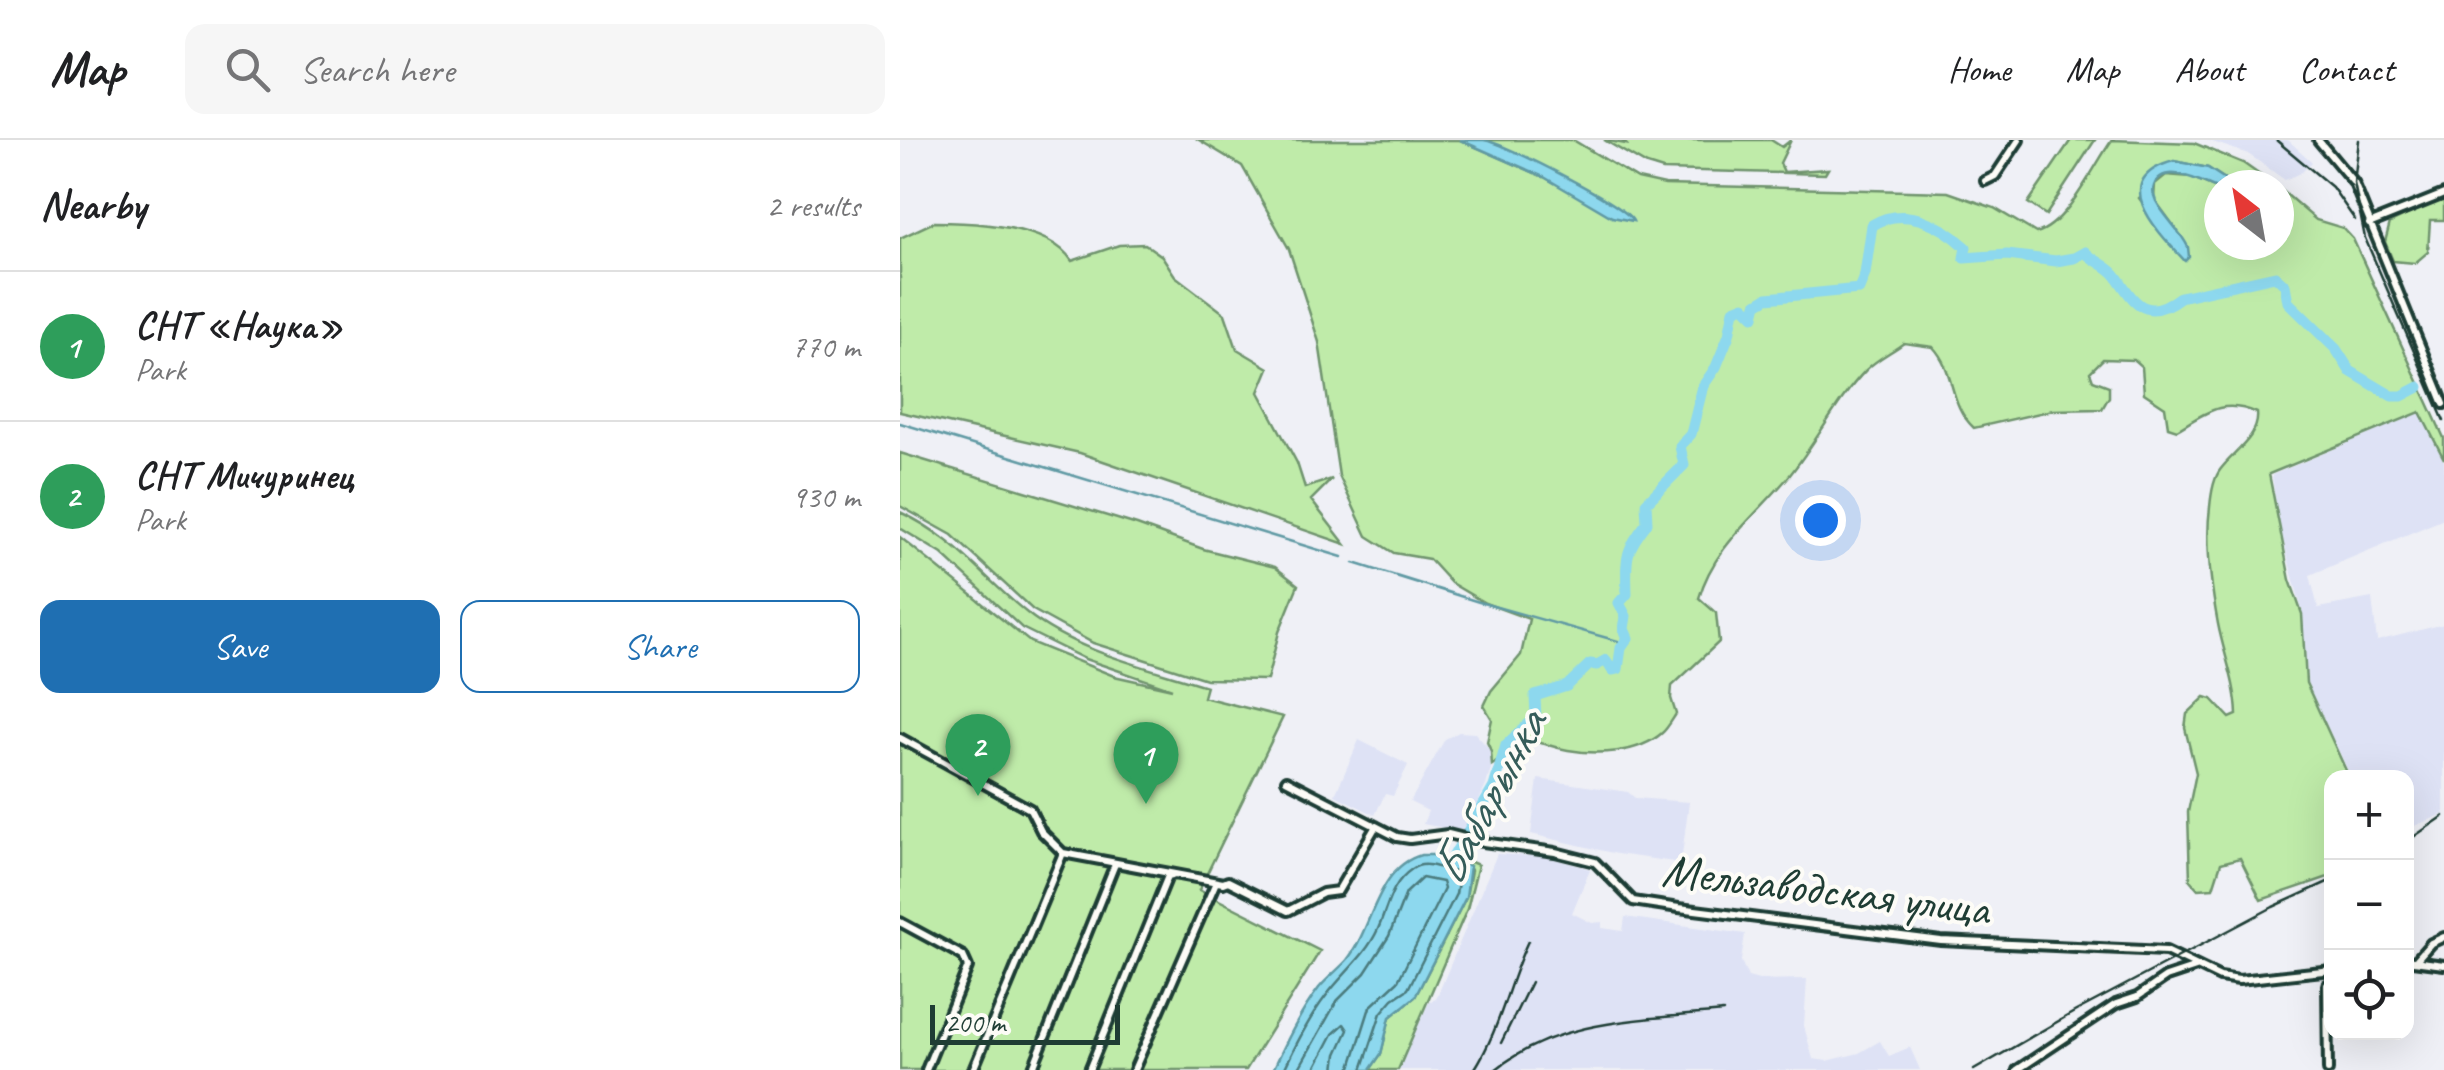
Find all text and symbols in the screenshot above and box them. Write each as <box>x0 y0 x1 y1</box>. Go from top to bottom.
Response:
search box <box>185 24 885 114</box>
text: Map <box>50 39 125 99</box>
icon: search <box>220 42 275 97</box>
text: Search here <box>300 46 454 93</box>
text: Home <box>1948 47 2011 92</box>
text: Map <box>2066 47 2119 92</box>
text: About <box>2174 47 2244 92</box>
text: Contact <box>2299 47 2394 92</box>
north arrow <box>2204 170 2294 260</box>
text: Nearby <box>40 179 146 232</box>
text: 2 results <box>766 185 860 226</box>
text: СНТ «Наука» <box>135 302 343 349</box>
text: 1 <box>65 326 80 367</box>
text: 770 m <box>791 326 860 367</box>
text: Park <box>135 349 186 390</box>
text: СНТ Мичуринец <box>135 452 354 499</box>
text: 2 <box>65 476 80 517</box>
text: 930 m <box>791 476 860 517</box>
your location <box>1795 495 1846 546</box>
text: Park <box>135 499 186 540</box>
button: Save <box>40 600 440 693</box>
button: Share <box>460 600 860 693</box>
water label: Бабарынка <box>1416 696 1562 896</box>
pin: 2 <box>946 714 1010 796</box>
pin: 1 <box>1114 722 1178 804</box>
map controls <box>2324 770 2414 1040</box>
button: + <box>2324 770 2414 860</box>
street label: Мельзаводская улица <box>1659 839 1996 939</box>
button: − <box>2324 860 2414 950</box>
button: locate <box>2324 950 2414 1040</box>
scale bar <box>930 1000 1120 1044</box>
text: 200 m <box>945 1005 1005 1040</box>

